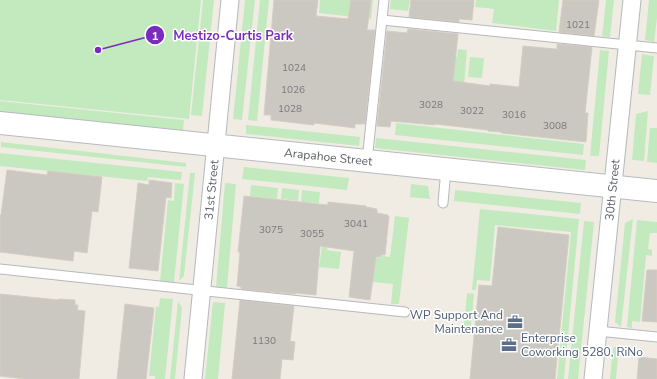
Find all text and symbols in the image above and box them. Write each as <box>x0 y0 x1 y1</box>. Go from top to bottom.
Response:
house number: 1021 <box>566 18 590 32</box>
callout: Mestizo-Curtis Park <box>145 23 301 48</box>
text: Mestizo-Curtis Park <box>173 27 294 45</box>
text: 1 <box>151 28 159 44</box>
house number: 1024 <box>282 61 306 75</box>
house number: 1026 <box>281 83 305 97</box>
house number: 3028 <box>419 98 443 112</box>
house number: 1028 <box>278 102 302 116</box>
house number: 3022 <box>460 104 484 118</box>
house number: 3016 <box>502 108 526 122</box>
house number: 3008 <box>543 119 567 133</box>
street label: Arapahoe Street <box>283 144 374 170</box>
street label: 31st Street <box>201 158 222 221</box>
street label: 30th Street <box>601 158 624 221</box>
house number: 3041 <box>344 217 368 231</box>
house number: 3075 <box>259 223 283 237</box>
house number: 3055 <box>300 227 324 241</box>
place label: WP Support And Maintenance <box>410 307 503 337</box>
office icon: WP Support And Maintenance <box>506 313 524 331</box>
place label: Enterprise Coworking 5280, RiNo <box>521 330 643 360</box>
house number: 1130 <box>252 334 276 348</box>
office icon: Enterprise Coworking 5280, RiNo <box>500 336 518 354</box>

